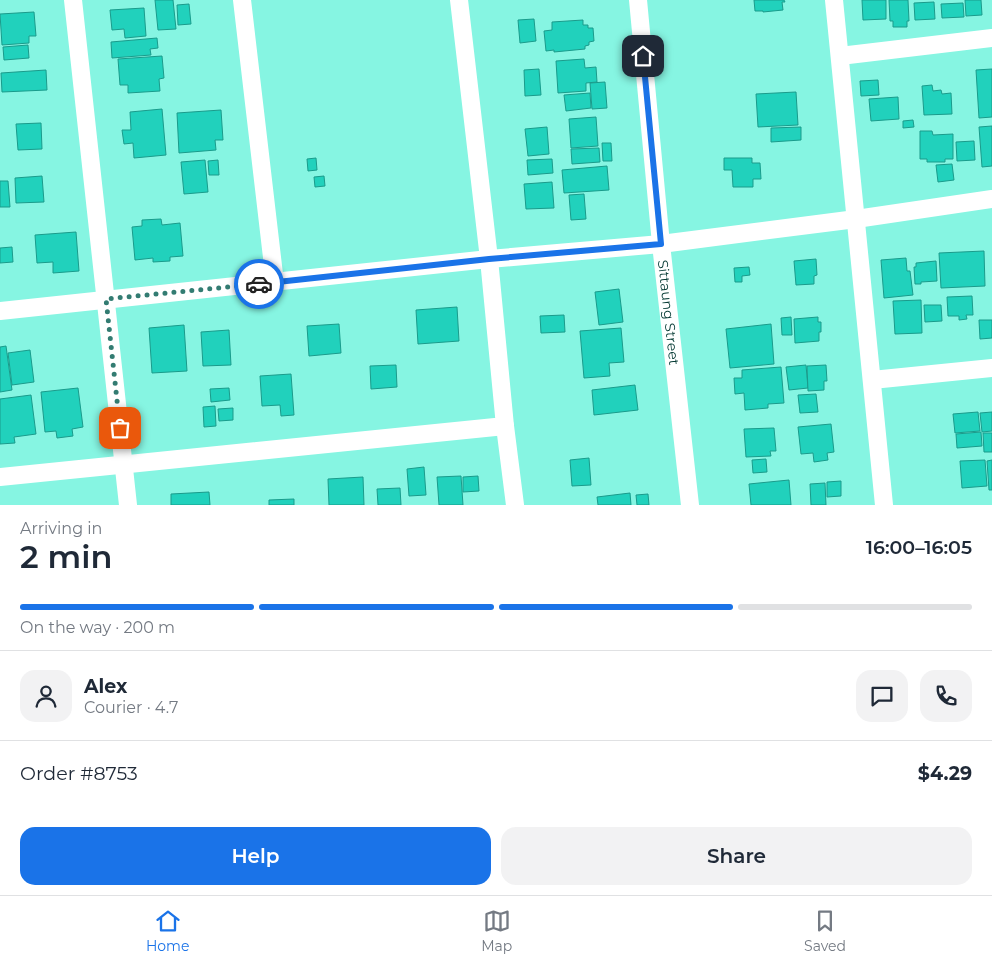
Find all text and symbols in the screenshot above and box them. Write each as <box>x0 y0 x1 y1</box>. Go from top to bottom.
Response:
pin <box>622 35 664 77</box>
icon: home <box>629 42 657 70</box>
courier <box>234 259 284 309</box>
street label: Sittaung Street <box>654 259 683 366</box>
icon: car <box>245 270 273 298</box>
pin <box>99 407 141 449</box>
icon: bag <box>106 414 134 442</box>
text: Arriving in <box>20 519 102 538</box>
text: 16:00–16:05 <box>866 536 972 559</box>
text: 2 min <box>20 537 112 576</box>
text: On the way · 200 m <box>20 618 175 637</box>
button: person <box>20 670 72 722</box>
button: chat <box>856 670 908 722</box>
button: phone <box>920 670 972 722</box>
text: Alex <box>84 675 127 698</box>
text: Courier · 4.7 <box>84 698 178 717</box>
text: Order #8753 <box>20 762 138 785</box>
text: $4.29 <box>918 762 972 785</box>
button: Help <box>20 827 491 885</box>
button: Share <box>501 827 972 885</box>
tab: Home <box>146 907 189 955</box>
tab: Map <box>481 907 512 955</box>
tab: Saved <box>804 907 846 955</box>

